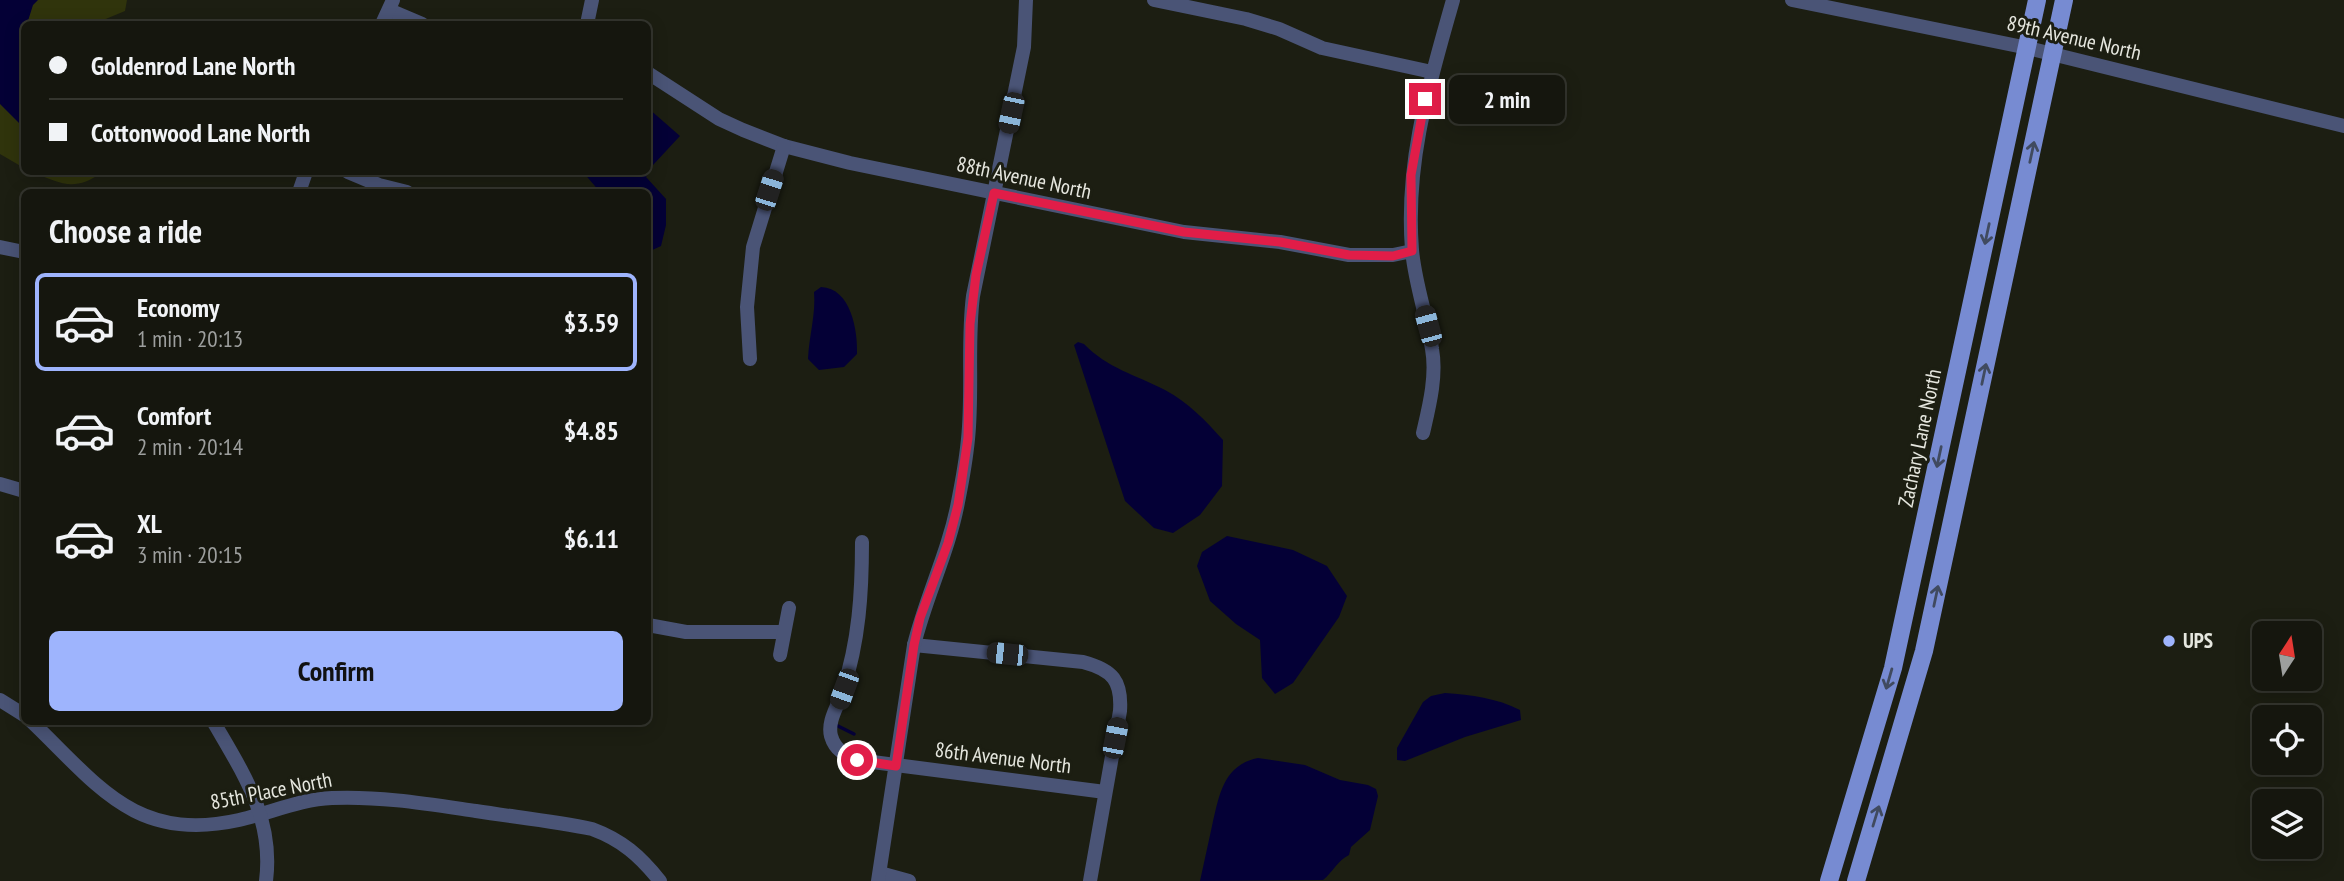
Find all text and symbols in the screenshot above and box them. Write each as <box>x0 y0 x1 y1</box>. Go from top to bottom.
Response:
street label: 89th Avenue North <box>2004 9 2144 66</box>
text: Goldenrod Lane North <box>91 49 295 82</box>
callout: 2 min <box>1450 74 1565 124</box>
route end <box>1409 83 1441 115</box>
text: 2 min <box>1484 85 1530 114</box>
car <box>997 90 1026 136</box>
text: Cottonwood Lane North <box>91 116 310 149</box>
one-way arrow <box>2026 141 2040 164</box>
street label: 88th Avenue North <box>954 150 1094 205</box>
car <box>753 167 786 213</box>
text: Choose a ride <box>49 210 202 252</box>
one-way arrow <box>1980 222 1994 245</box>
icon: car <box>53 291 116 354</box>
text: Economy <box>137 291 219 324</box>
car <box>1413 303 1444 349</box>
text: $3.59 <box>564 306 619 339</box>
text: 1 min · 20:13 <box>137 324 243 353</box>
one-way arrow <box>1978 363 1992 386</box>
street label: Zachary Lane North <box>1892 366 1947 510</box>
icon: car <box>53 399 116 462</box>
text: Comfort <box>137 399 211 432</box>
text: $4.85 <box>564 414 619 447</box>
text: 2 min · 20:14 <box>137 432 243 461</box>
one-way arrow <box>1932 445 1946 468</box>
icon: car <box>53 507 116 570</box>
text: XL <box>137 507 162 540</box>
text: $6.11 <box>564 522 619 555</box>
text: 3 min · 20:15 <box>137 540 243 569</box>
one-way arrow <box>1929 585 1943 608</box>
north arrow <box>2252 621 2322 691</box>
map controls <box>2252 621 2322 859</box>
place label: UPS <box>2183 627 2213 654</box>
button: Confirm <box>49 631 623 711</box>
marker: UPS <box>2161 633 2177 649</box>
car <box>986 641 1029 667</box>
car <box>827 666 862 712</box>
one-way arrow <box>1882 667 1895 689</box>
button: locate <box>2252 705 2322 775</box>
car <box>1101 715 1130 761</box>
street label: 86th Avenue North <box>933 736 1073 779</box>
route start <box>841 744 873 776</box>
street label: 85th Place North <box>208 766 334 815</box>
button: layers <box>2252 789 2322 859</box>
one-way arrow <box>1870 805 1883 827</box>

